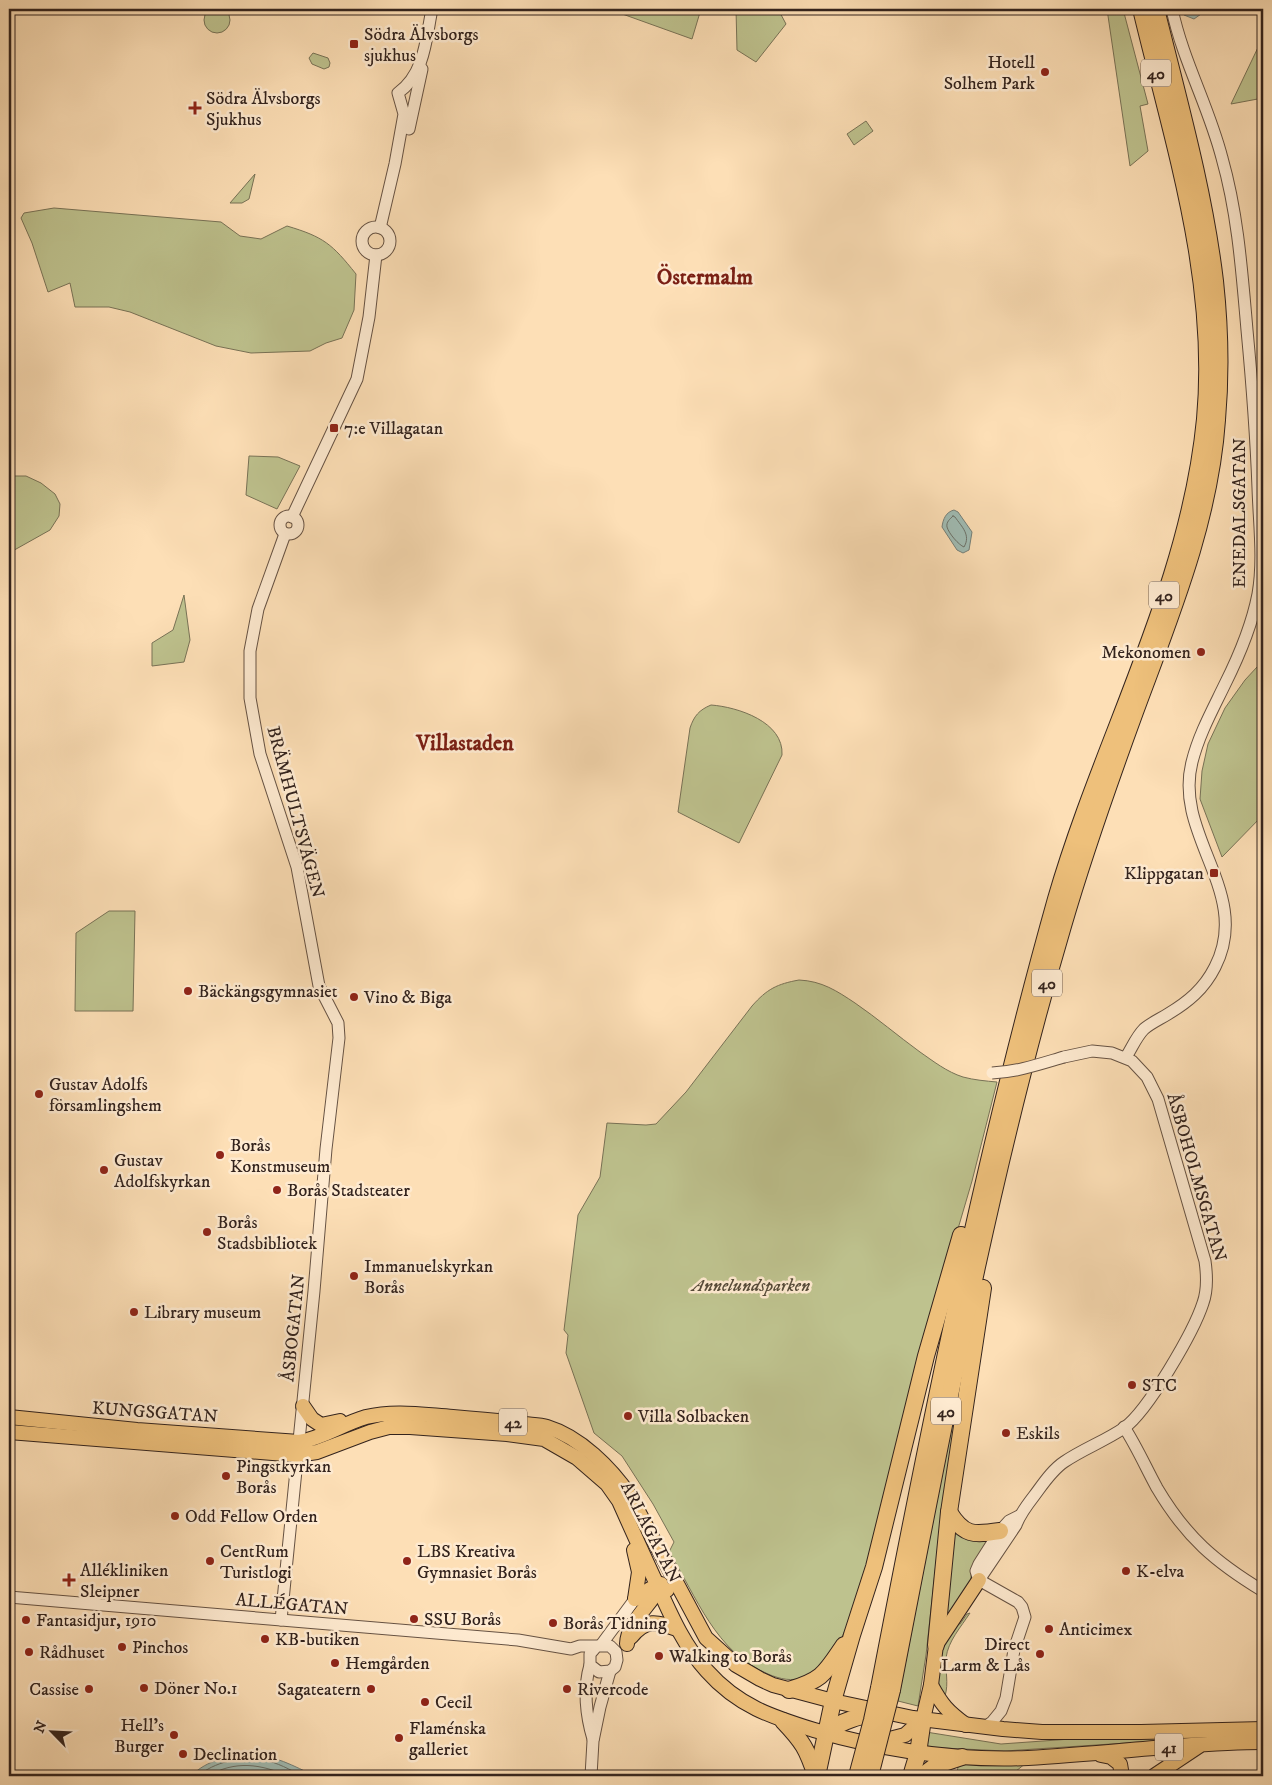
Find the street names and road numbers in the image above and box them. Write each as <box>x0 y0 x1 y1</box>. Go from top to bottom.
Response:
road number: 40 <box>1141 59 1171 86</box>
street label: ENEDALSGATAN <box>1229 438 1251 588</box>
road number: 40 <box>1149 582 1179 608</box>
street label: BRÄMHULTSVÄGEN <box>261 724 329 901</box>
road number: 40 <box>1032 970 1062 996</box>
street label: ÅSBOHOLMSGATAN <box>1161 1090 1232 1264</box>
street label: ÅSBOGATAN <box>276 1273 311 1383</box>
street label: KUNGSGATAN <box>91 1398 219 1428</box>
road number: 40 <box>931 1398 961 1424</box>
road number: 42 <box>499 1408 527 1435</box>
street label: ARLAGATAN <box>615 1478 685 1587</box>
street label: ALLÉGATAN <box>235 1589 349 1621</box>
road number: 41 <box>1155 1734 1183 1760</box>

